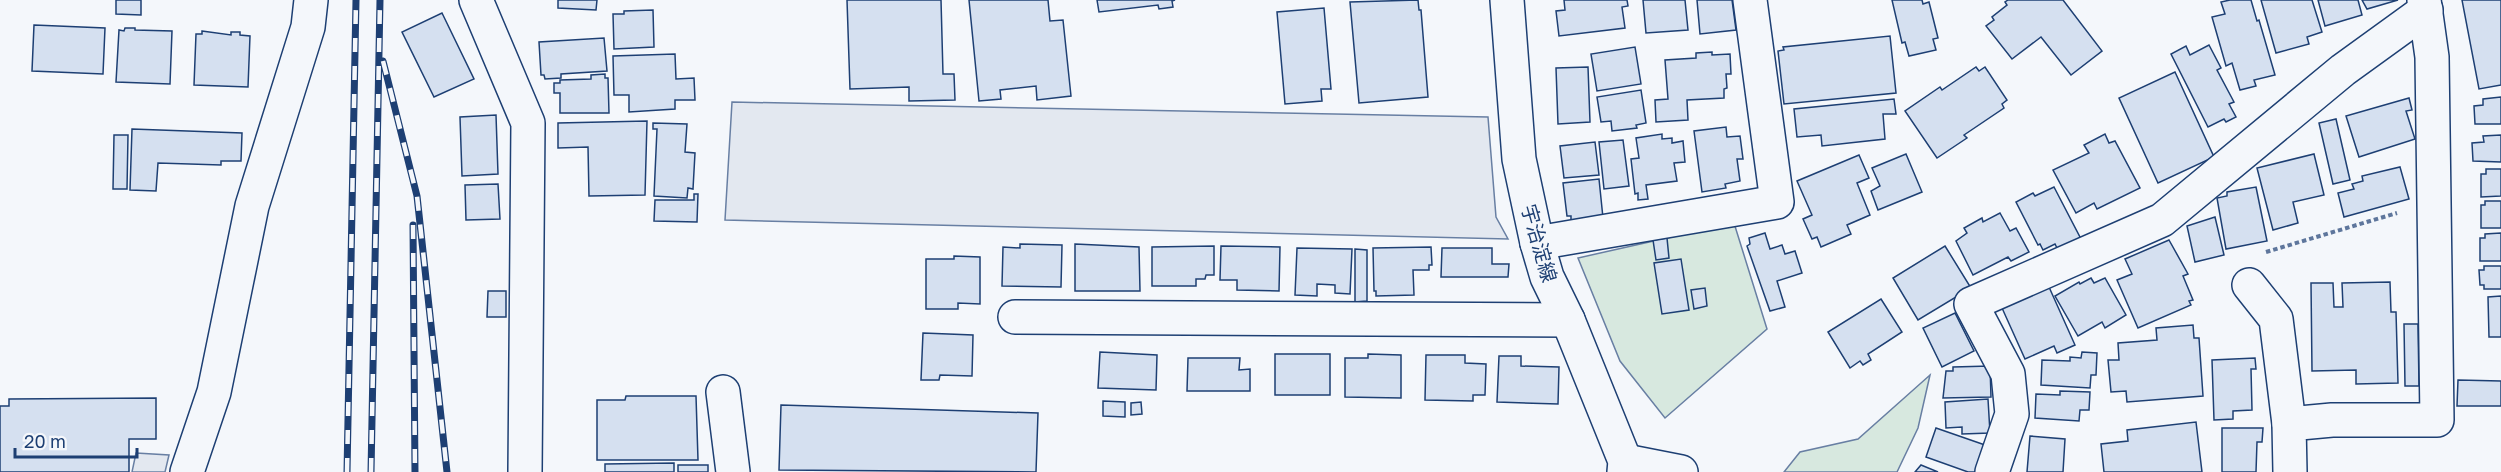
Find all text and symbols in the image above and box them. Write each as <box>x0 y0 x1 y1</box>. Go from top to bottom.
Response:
street label: 宇治淀線 <box>1517 201 1563 285</box>
scale bar <box>15 421 136 459</box>
text: 20 m <box>24 430 66 452</box>

